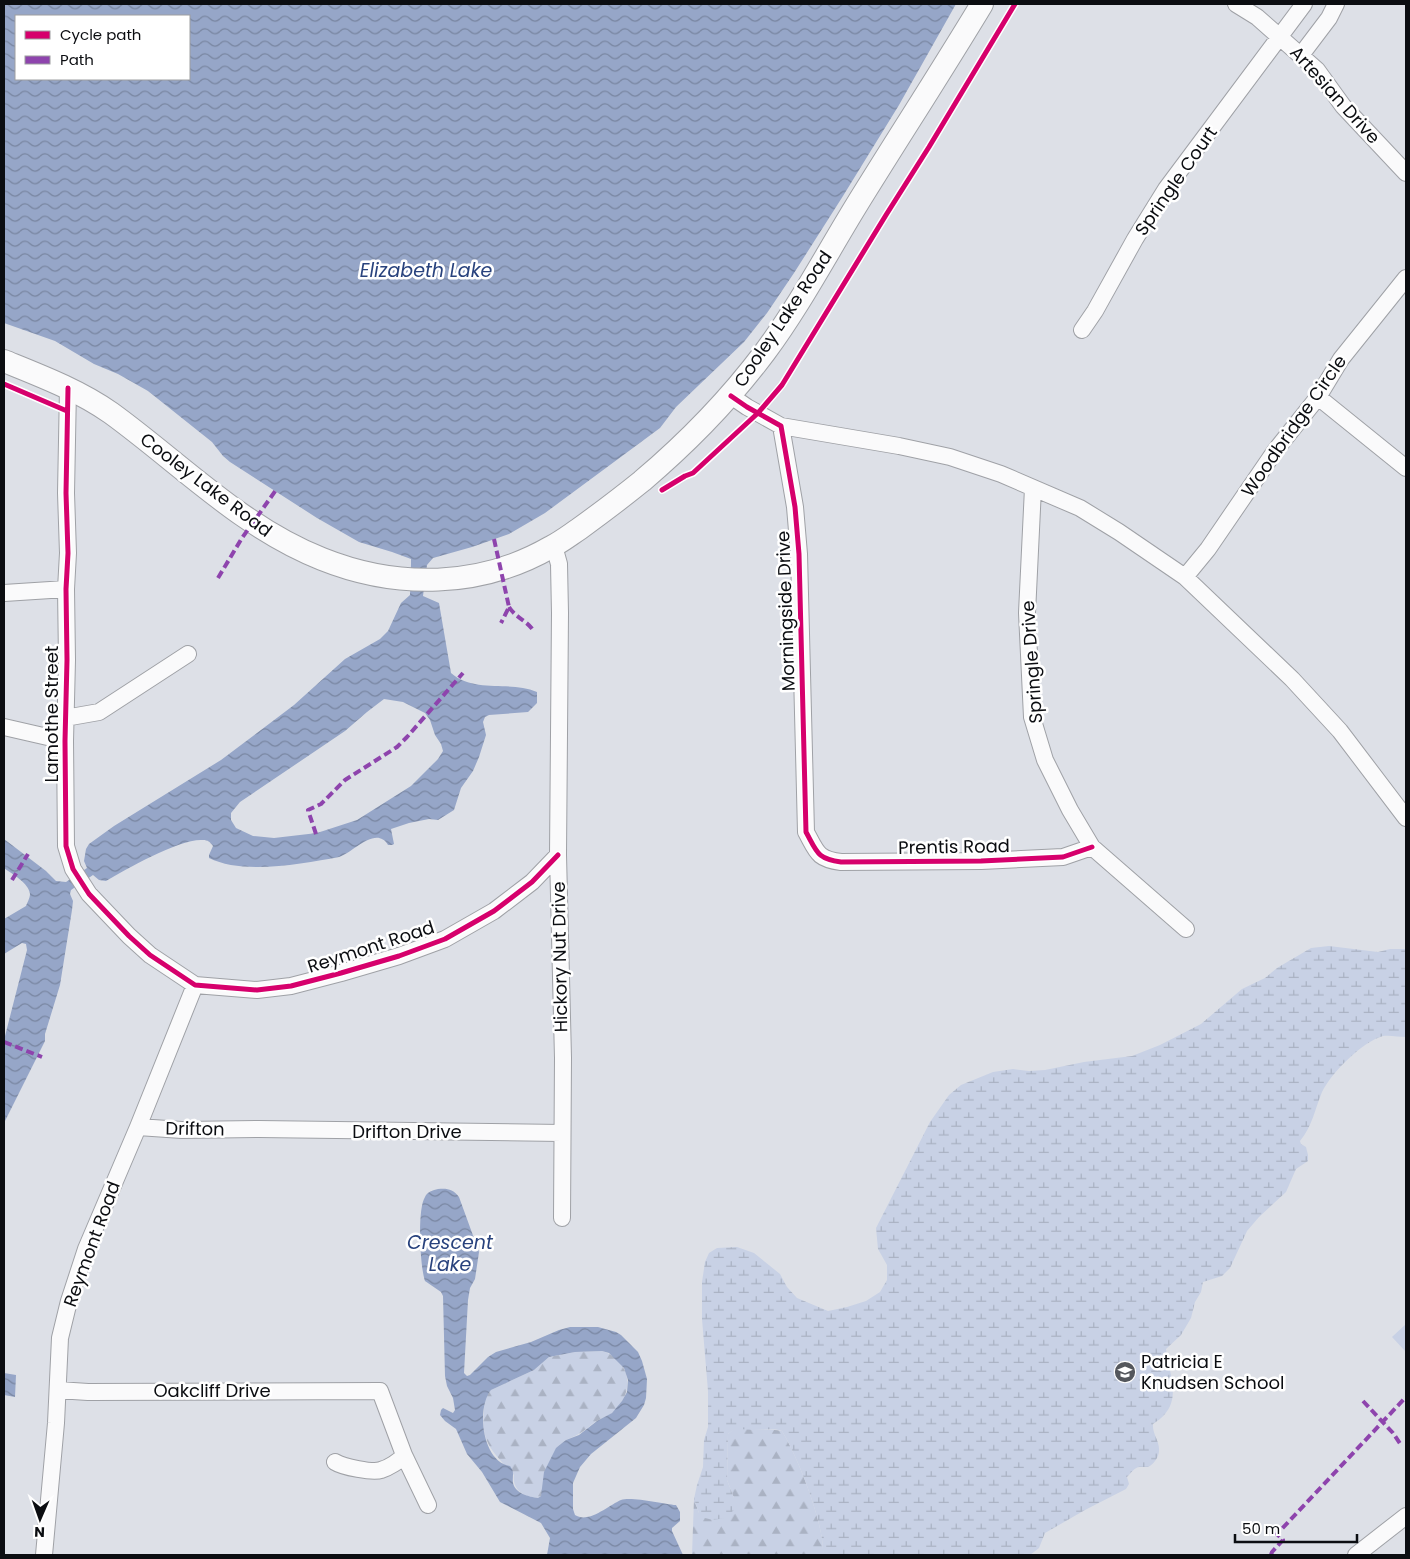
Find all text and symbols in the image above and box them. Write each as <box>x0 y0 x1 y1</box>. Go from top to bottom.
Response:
legend <box>15 15 190 80</box>
text: Cycle path <box>60 24 141 45</box>
street label: Artesian Drive <box>1285 40 1386 149</box>
text: Path <box>60 49 94 70</box>
street label: Springle Court <box>1129 121 1223 240</box>
street label: Cooley Lake Road <box>728 246 838 392</box>
water label: Elizabeth Lake <box>360 257 492 284</box>
street label: Woodbridge Circle <box>1235 350 1352 502</box>
street label: Cooley Lake Road <box>135 427 277 543</box>
street label: Morningside Drive <box>770 530 801 692</box>
street label: Springle Drive <box>1015 600 1048 724</box>
street label: Lamothe Street <box>39 646 64 782</box>
street label: Prentis Road <box>898 833 1010 860</box>
street label: Hickory Nut Drive <box>546 881 573 1033</box>
street label: Reymont Road <box>304 914 437 979</box>
street label: Drifton <box>165 1115 225 1142</box>
street label: Drifton Drive <box>352 1119 462 1144</box>
street label: Reymont Road <box>57 1178 126 1310</box>
water label: Crescent Lake <box>407 1229 494 1278</box>
place label: Patricia E Knudsen School <box>1141 1349 1284 1395</box>
school or university icon: Patricia E Knudsen School <box>1113 1360 1137 1384</box>
street label: Oakcliff Drive <box>153 1378 271 1403</box>
north arrow <box>15 1494 65 1544</box>
scale bar <box>1235 1512 1358 1544</box>
text: 50 m <box>1242 1518 1280 1539</box>
text: N <box>34 1522 45 1542</box>

